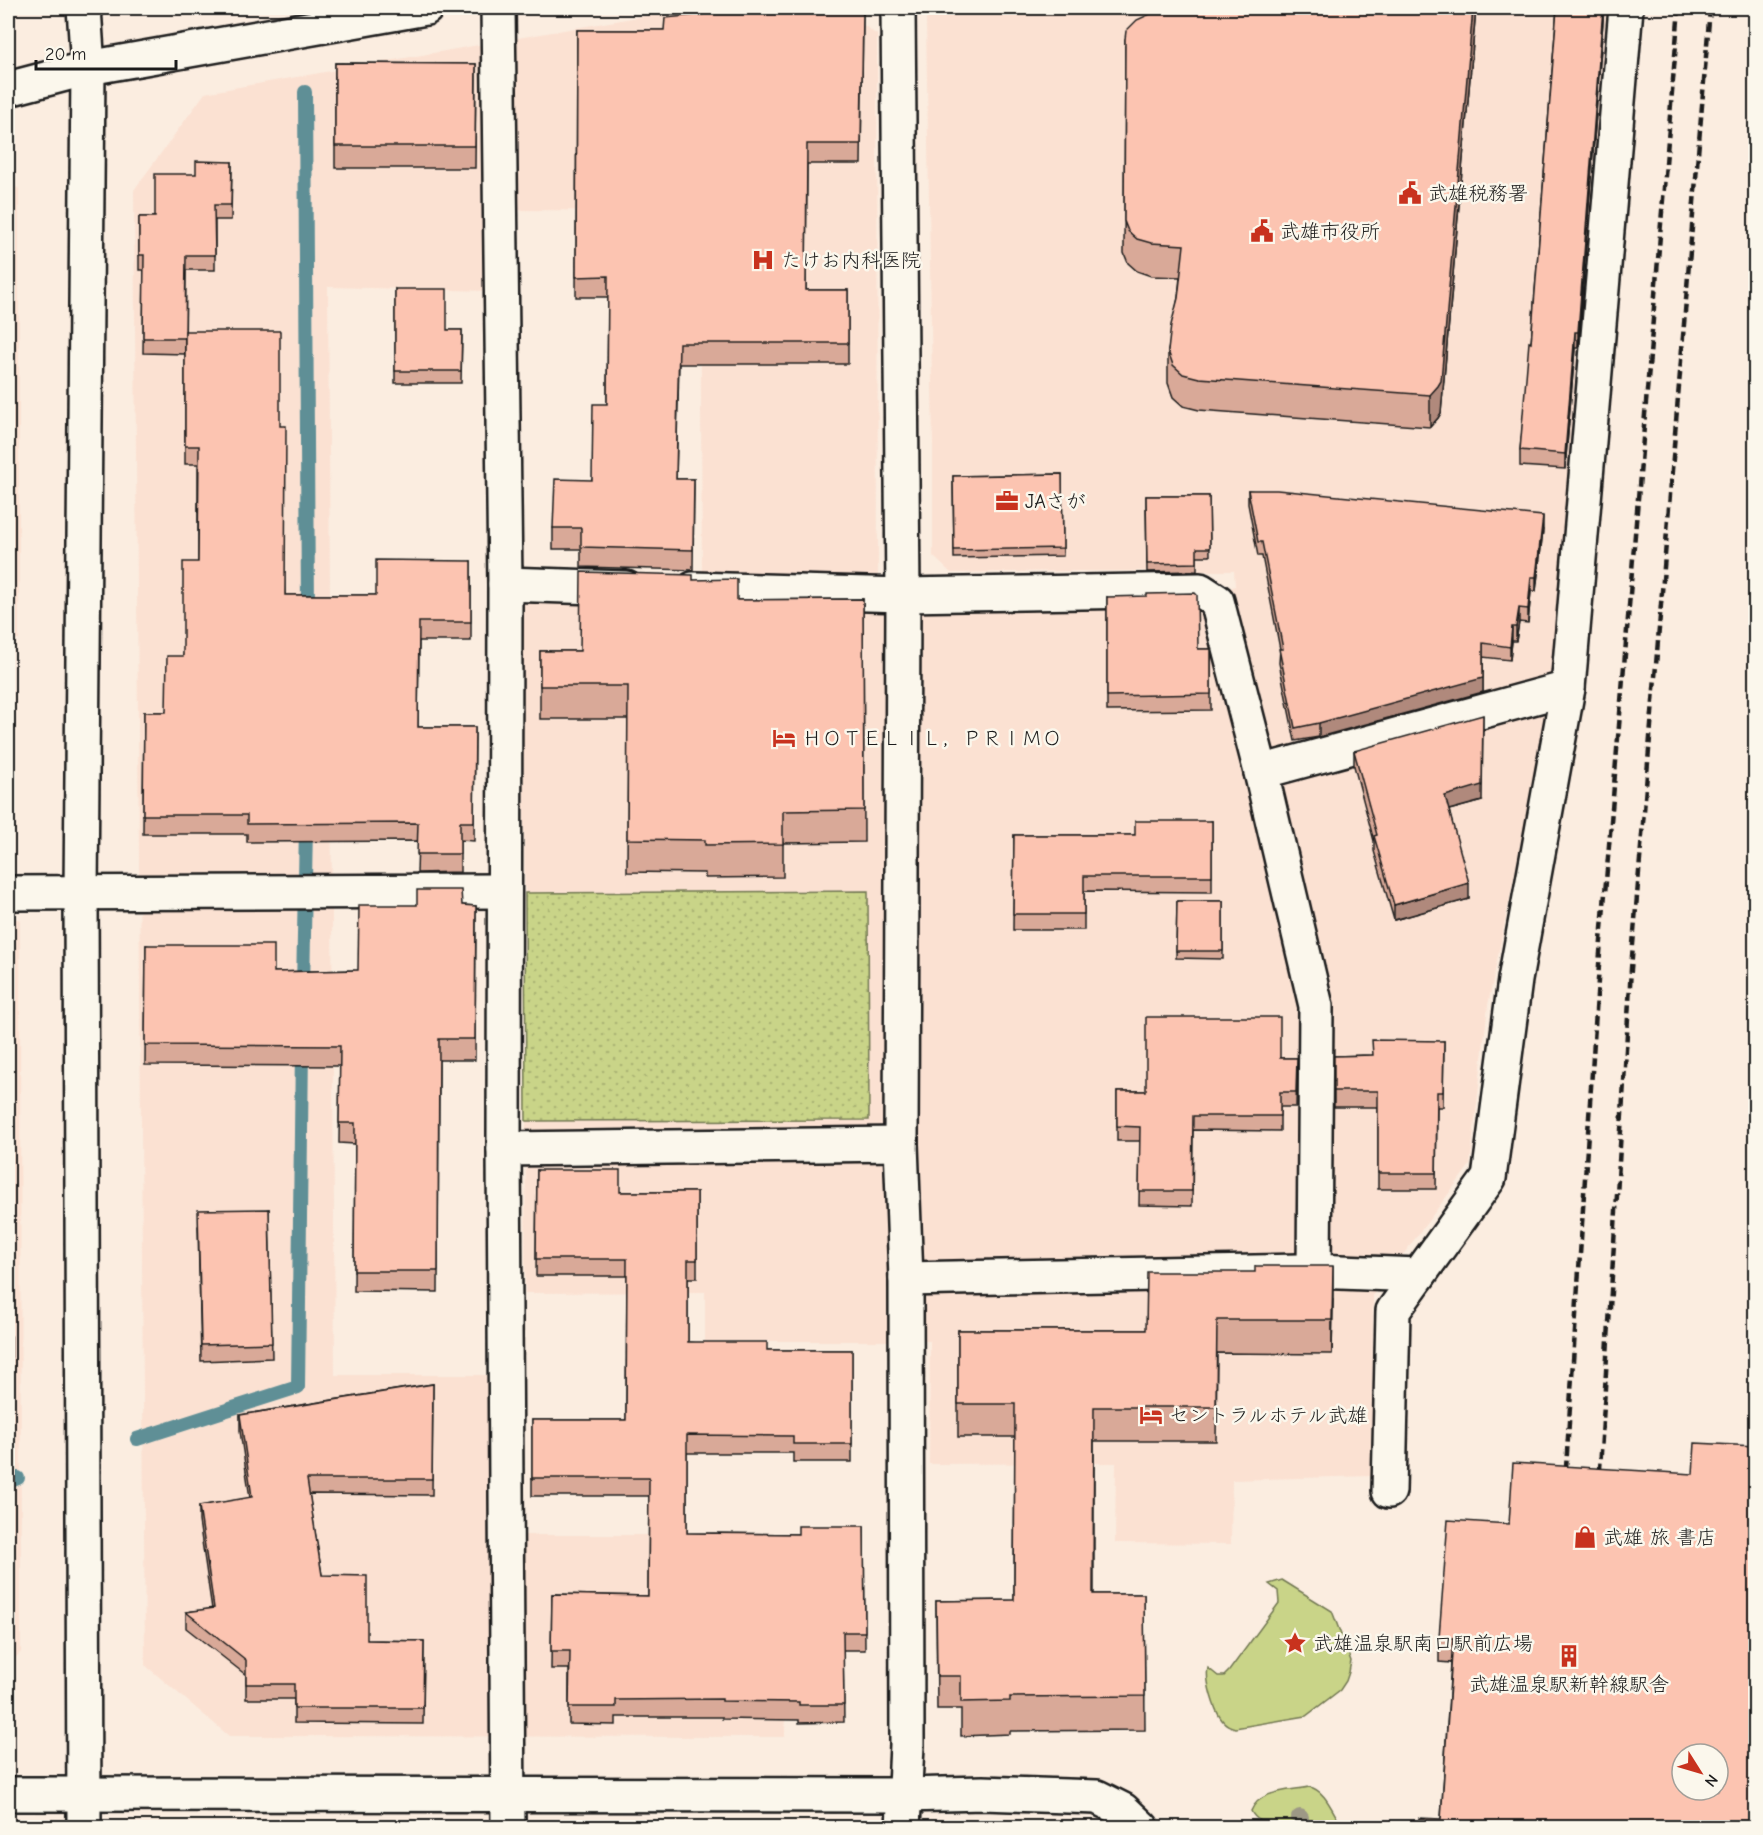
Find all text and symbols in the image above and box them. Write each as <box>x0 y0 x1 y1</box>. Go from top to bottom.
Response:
scale bar <box>36 33 176 71</box>
text: 20 m <box>45 44 86 65</box>
public building icon: 武雄税務署 <box>1397 180 1423 206</box>
place label: 武雄税務署 <box>1428 182 1528 205</box>
public building icon: 武雄市役所 <box>1249 218 1275 244</box>
place label: 武雄市役所 <box>1280 220 1380 243</box>
hospital icon: たけお内科医院 <box>750 247 776 273</box>
place label: たけお内科医院 <box>781 249 921 272</box>
office icon: JAさが <box>994 488 1020 514</box>
place label: JAさが <box>1025 490 1086 513</box>
hotel icon: ＨＯＴＥＬＩＬ，ＰＲＩＭＯ <box>771 725 797 751</box>
place label: ＨＯＴＥＬＩＬ，ＰＲＩＭＯ <box>802 727 1062 750</box>
hotel icon: セントラルホテル武雄 <box>1138 1402 1164 1428</box>
place label: セントラルホテル武雄 <box>1169 1404 1367 1427</box>
shop icon: 武雄 旅 書店 <box>1572 1524 1598 1550</box>
place label: 武雄 旅 書店 <box>1603 1526 1716 1549</box>
place icon: 武雄温泉駅南口駅前広場 <box>1282 1630 1308 1656</box>
place label: 武雄温泉駅南口駅前広場 <box>1313 1632 1533 1655</box>
building icon: 武雄温泉駅新幹線駅舎 <box>1556 1643 1582 1669</box>
place label: 武雄温泉駅新幹線駅舎 <box>1469 1673 1669 1696</box>
north arrow <box>1670 1742 1730 1802</box>
text: N <box>1701 1771 1722 1790</box>

